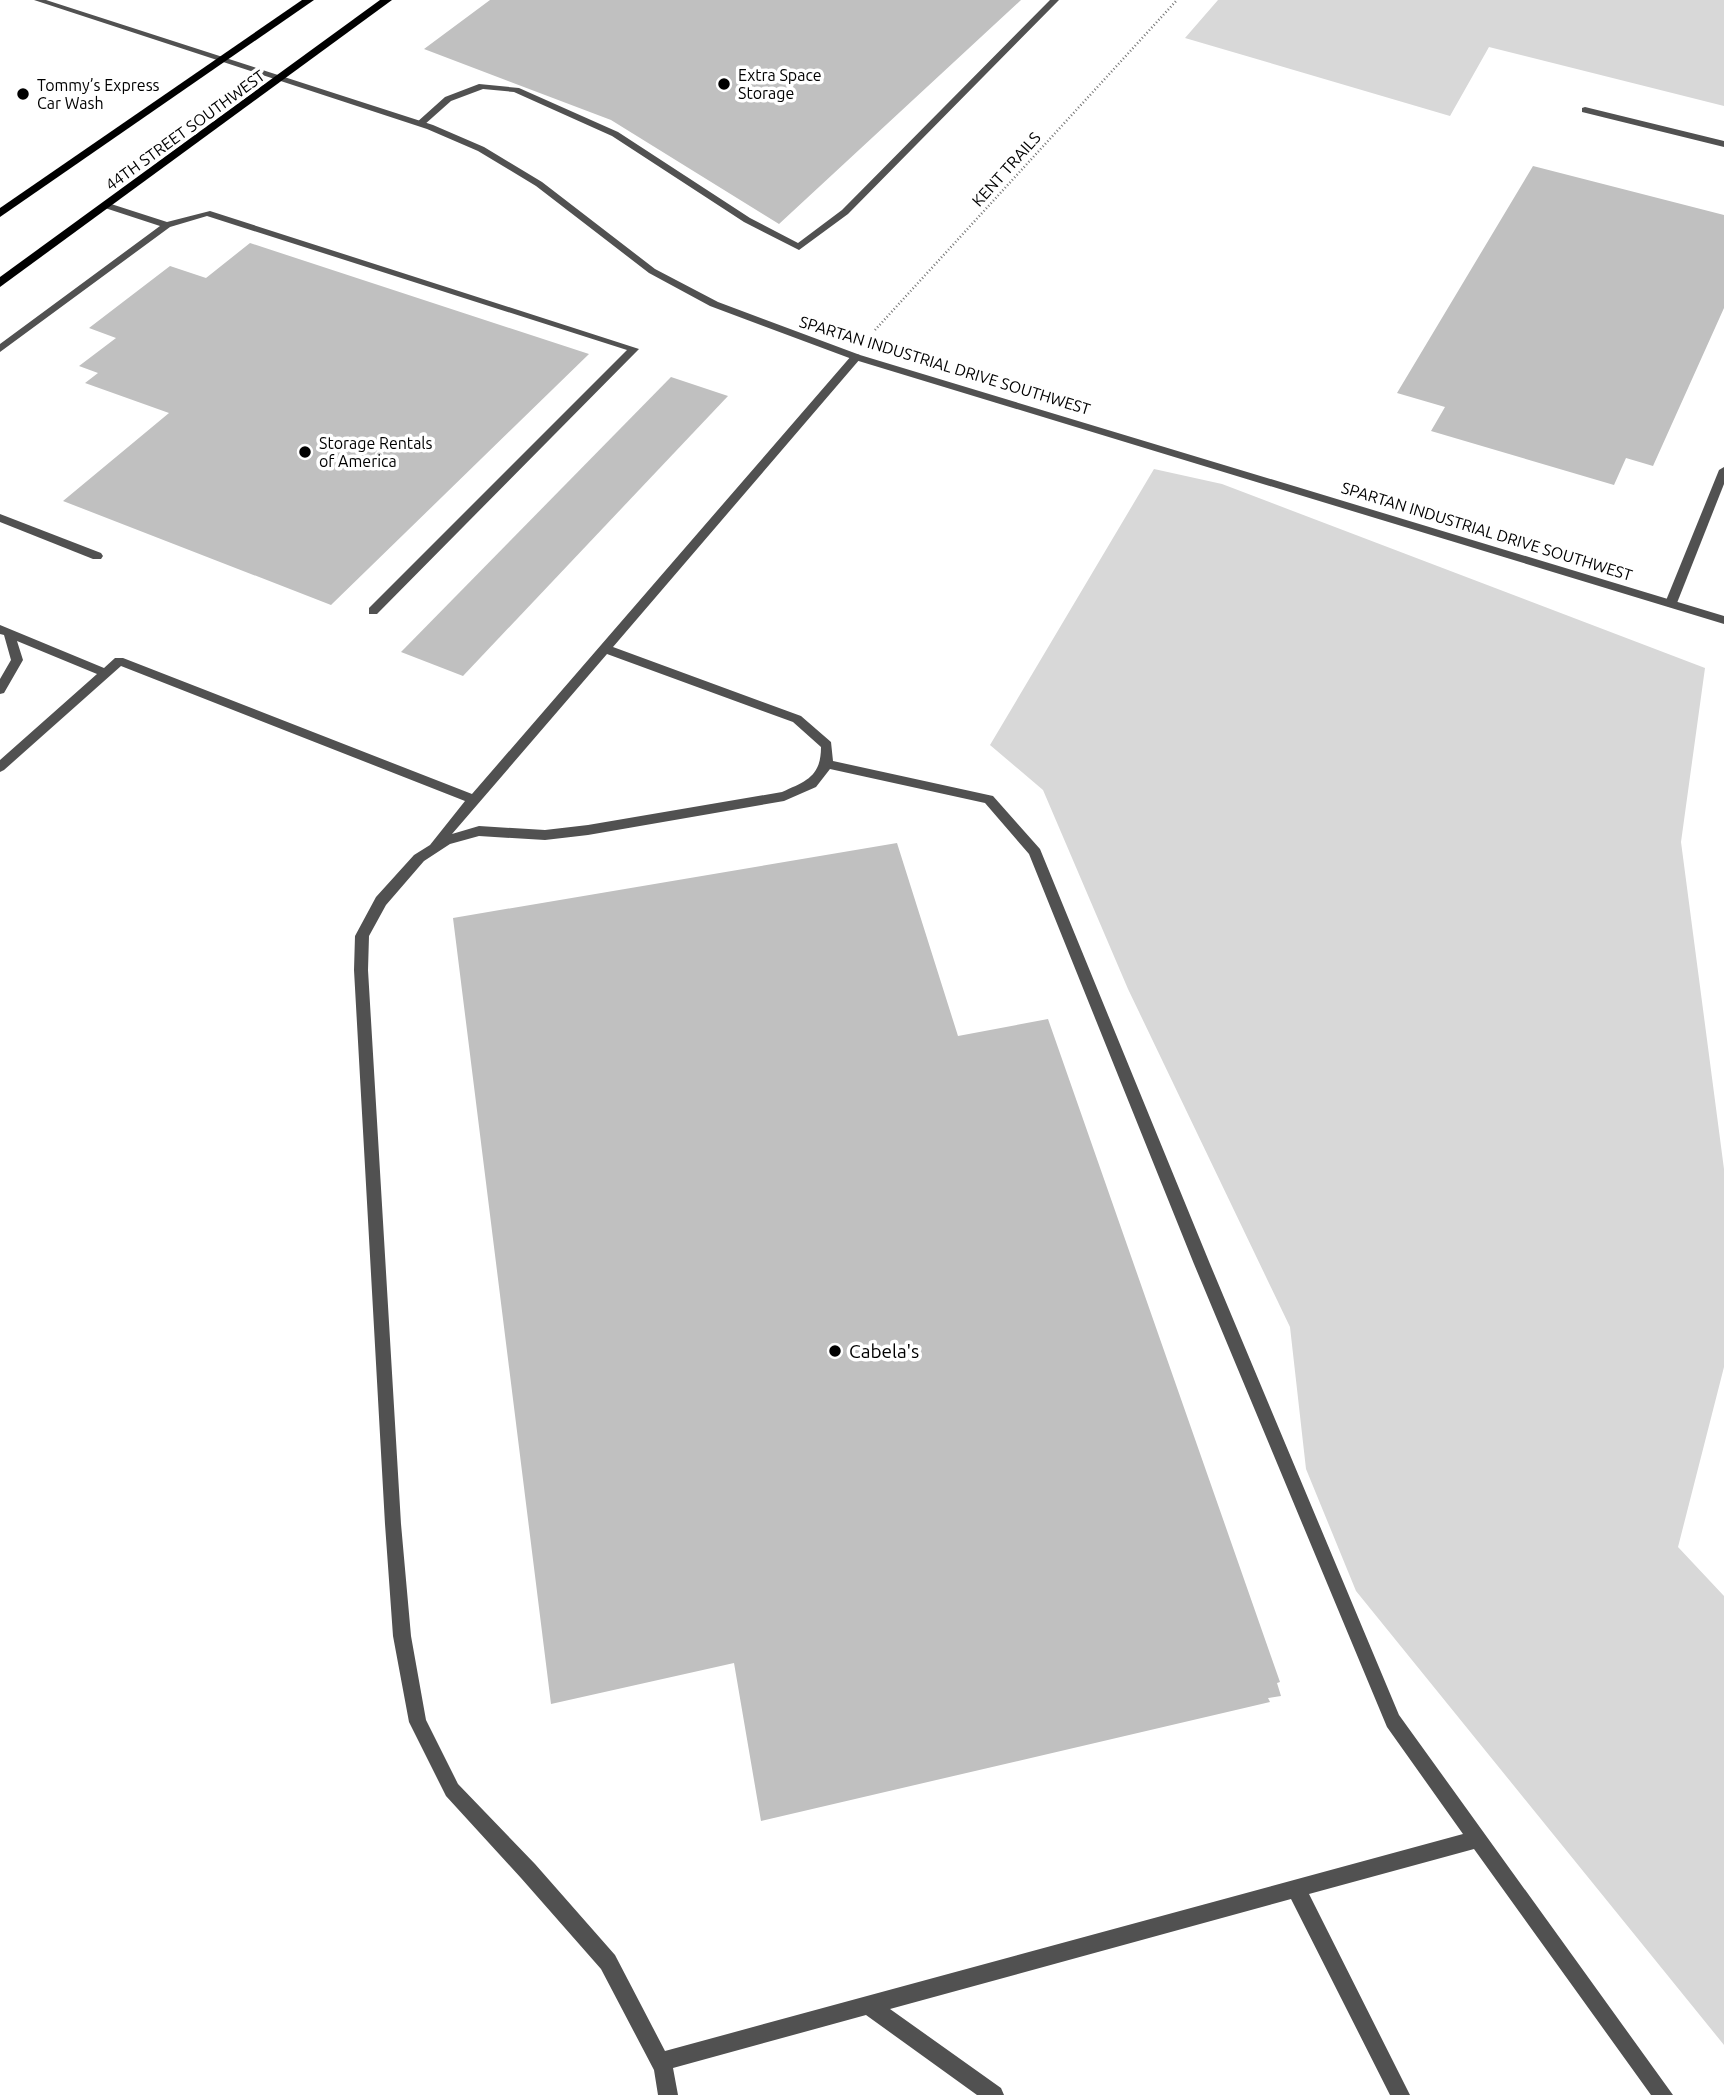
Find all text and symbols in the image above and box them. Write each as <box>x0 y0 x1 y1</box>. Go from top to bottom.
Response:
street label: 44TH STREET SOUTHWEST <box>102 66 268 194</box>
place label: Extra Space Storage <box>738 66 822 102</box>
place label: Tommy’s Express Car Wash <box>37 76 160 112</box>
marker: Extra Space Storage <box>716 76 732 92</box>
marker: Tommy’s Express Car Wash <box>15 86 31 102</box>
street label: KENT TRAILS <box>968 128 1044 210</box>
street label: SPARTAN INDUSTRIAL DRIVE SOUTHWEST <box>797 312 1093 418</box>
place label: Storage Rentals of America <box>319 434 433 470</box>
marker: Storage Rentals of America <box>297 444 313 460</box>
street label: SPARTAN INDUSTRIAL DRIVE SOUTHWEST <box>1339 478 1635 584</box>
place label: Cabela's <box>849 1340 919 1362</box>
marker: Cabela's <box>827 1343 843 1359</box>

